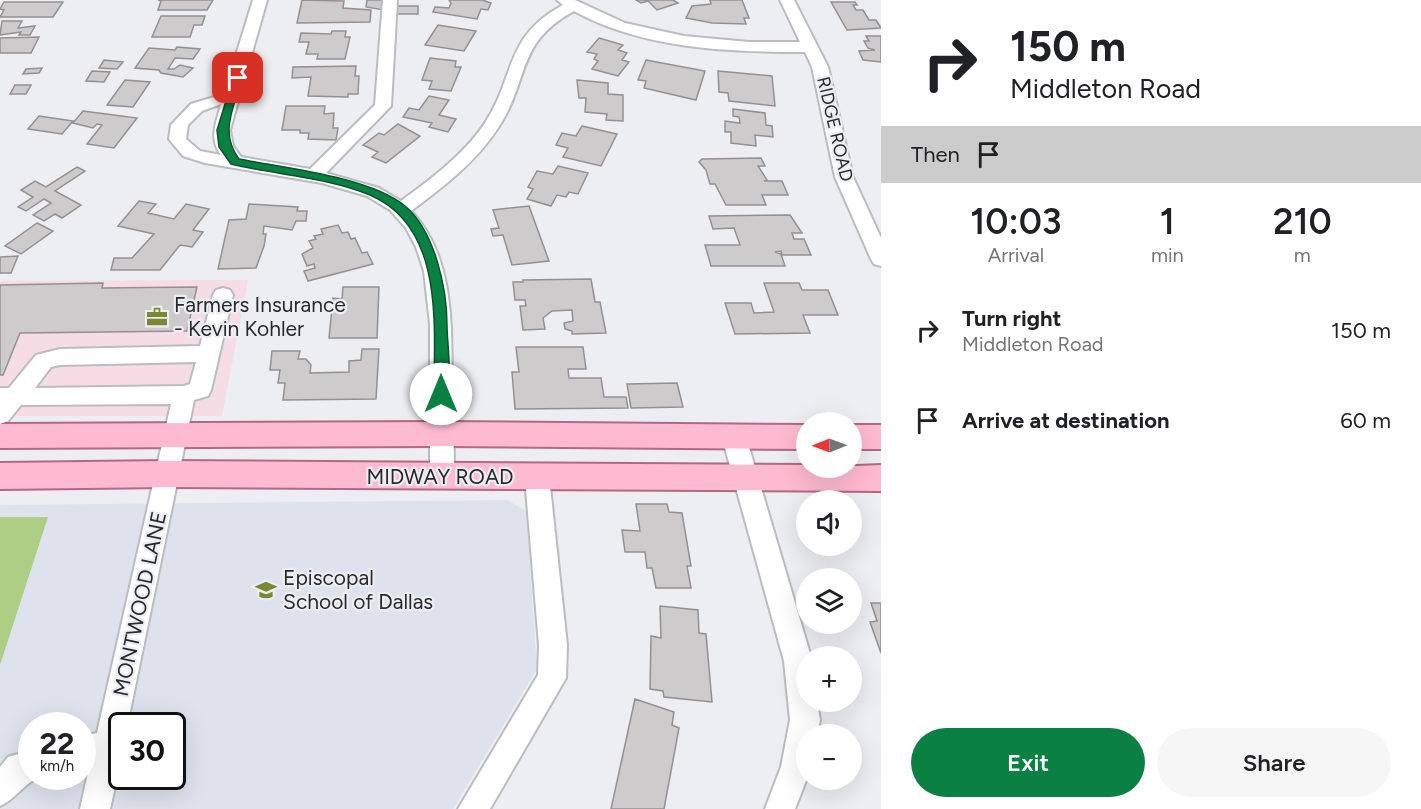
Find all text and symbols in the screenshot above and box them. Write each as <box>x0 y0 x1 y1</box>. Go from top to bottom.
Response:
text: 150 m <box>1010 21 1126 72</box>
icon: right <box>911 24 989 102</box>
pin <box>212 52 263 103</box>
icon: arrive <box>221 61 254 94</box>
text: Middleton Road <box>1010 72 1201 105</box>
street label: RIDGE ROAD <box>812 74 858 184</box>
icon: arrive <box>972 138 1005 171</box>
text: Then <box>911 141 960 168</box>
text: 10:03 <box>970 200 1062 243</box>
text: 1 <box>1160 200 1175 243</box>
text: 210 <box>1273 200 1332 243</box>
text: Arrival <box>988 243 1044 267</box>
text: min <box>1151 243 1184 267</box>
text: m <box>1294 243 1311 267</box>
place label: Farmers Insurance - Kevin Kohler <box>174 292 346 341</box>
office icon: Farmers Insurance - Kevin Kohler <box>145 305 169 329</box>
text: Turn right <box>962 305 1061 332</box>
icon: right <box>911 314 944 347</box>
text: 150 m <box>1331 317 1391 344</box>
text: Middleton Road <box>962 332 1104 356</box>
position arrow <box>409 362 473 426</box>
icon: arrive <box>911 404 944 437</box>
text: Arrive at destination <box>962 407 1170 434</box>
text: 60 m <box>1340 407 1391 434</box>
north arrow <box>796 412 862 478</box>
map controls <box>796 412 862 790</box>
street label: MIDWAY ROAD <box>366 464 514 489</box>
button: sound <box>796 490 862 556</box>
street label: MONTWOOD LANE <box>108 509 171 699</box>
place label: Episcopal School of Dallas <box>283 565 433 614</box>
button: layers <box>796 568 862 634</box>
school or university icon: Episcopal School of Dallas <box>254 578 278 602</box>
button: + <box>796 646 862 712</box>
speed limit sign: 30 <box>108 712 186 790</box>
button: − <box>796 724 862 790</box>
text: 22 <box>40 725 74 762</box>
button: Exit <box>911 728 1145 797</box>
button: Share <box>1157 728 1391 797</box>
text: km/h <box>40 757 74 775</box>

